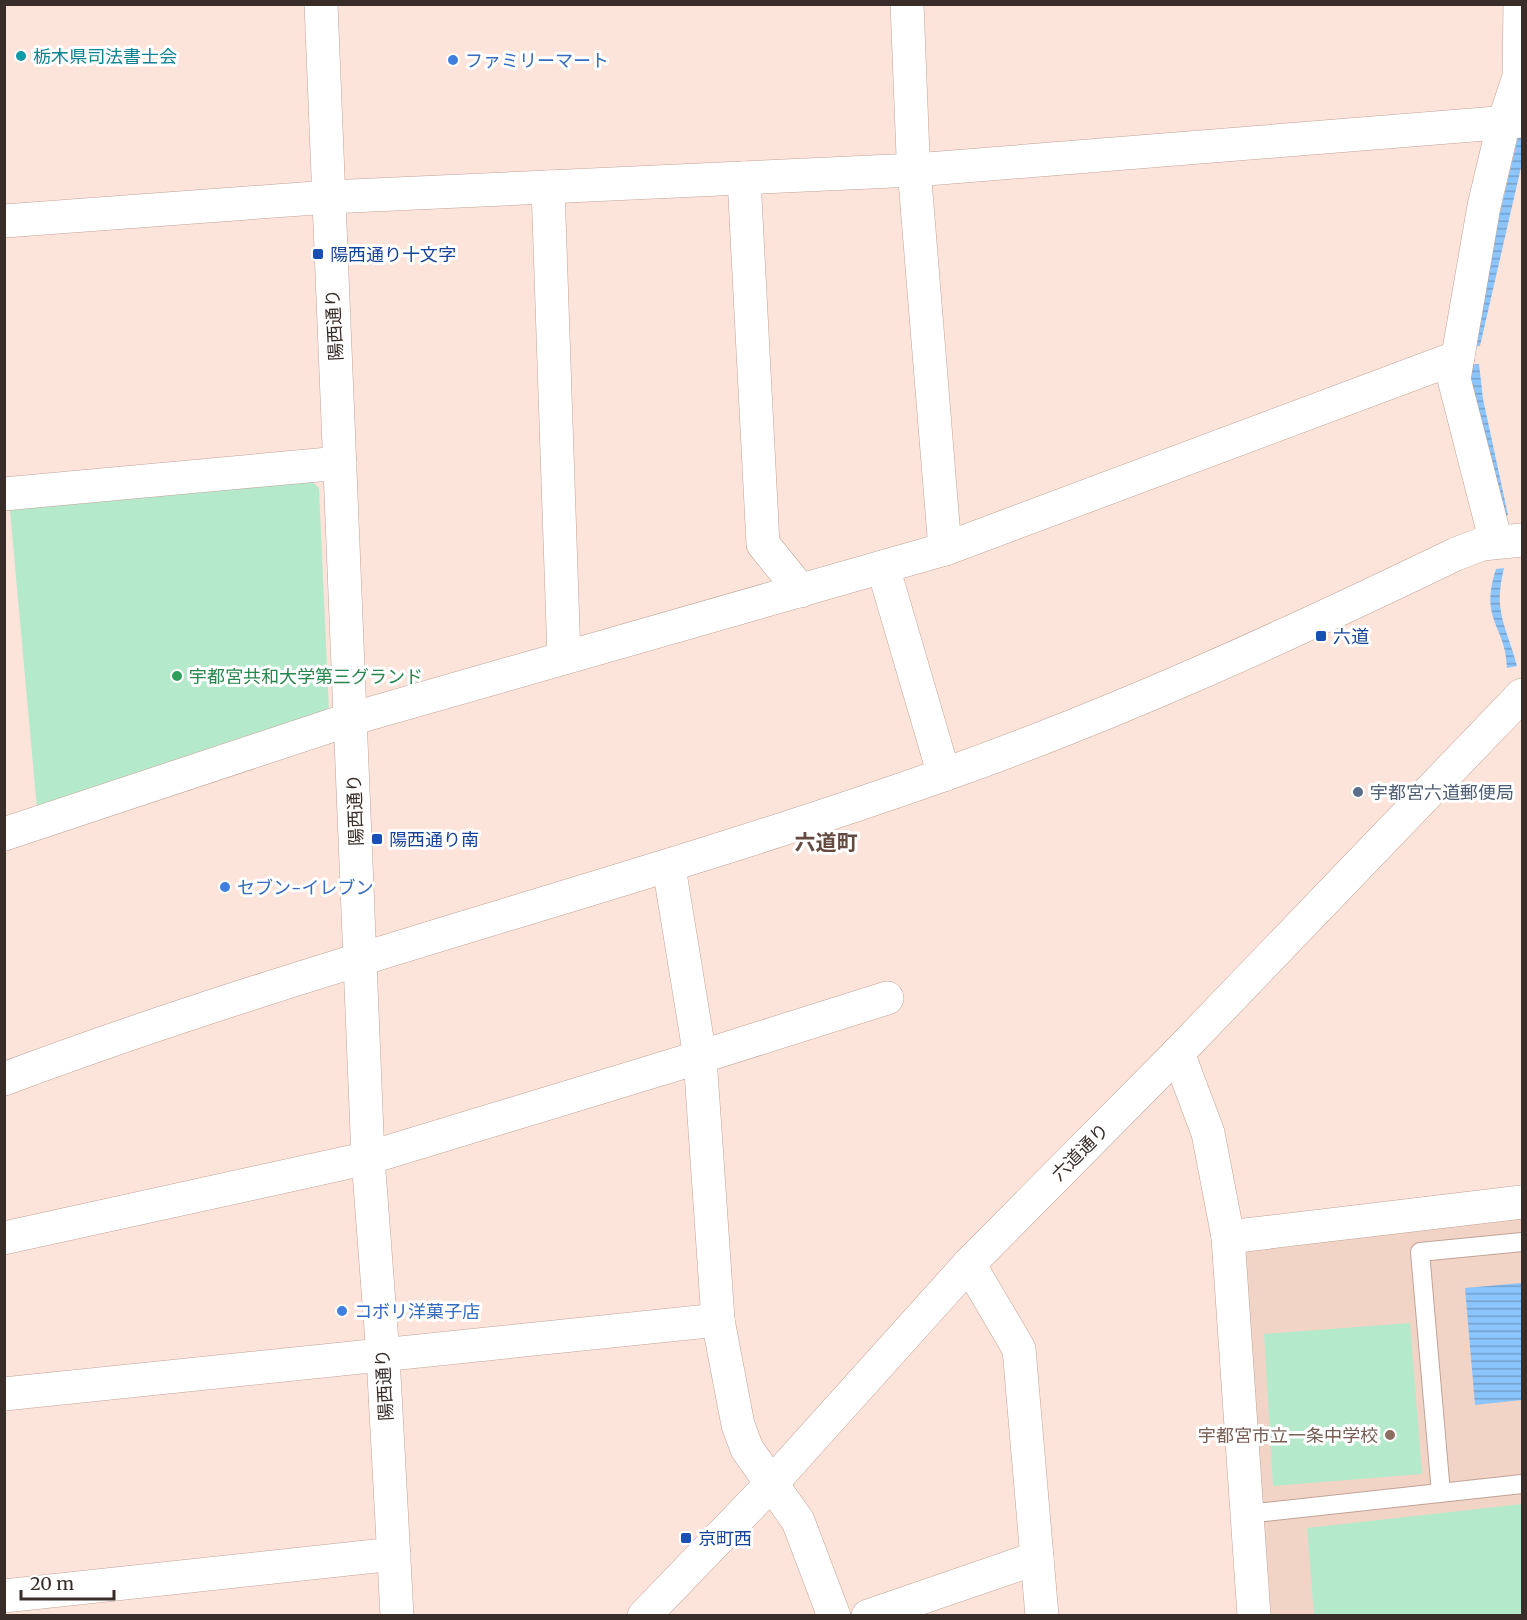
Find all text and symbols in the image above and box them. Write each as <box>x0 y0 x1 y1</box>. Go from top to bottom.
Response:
place label: 栃木県司法書士会 <box>33 45 177 68</box>
marker: 栃木県司法書士会 <box>14 49 28 63</box>
place label: ファミリーマート <box>465 49 609 72</box>
marker: ファミリーマート <box>446 53 460 67</box>
place label: 陽西通り十文字 <box>330 243 456 266</box>
marker: 陽西通り十文字 <box>311 247 325 261</box>
street label: 陽西通り <box>321 288 347 362</box>
place label: 六道 <box>1333 625 1369 648</box>
marker: 六道 <box>1314 629 1328 643</box>
place label: 宇都宮共和大学第三グランド <box>189 665 423 688</box>
marker: 宇都宮共和大学第三グランド <box>170 669 184 683</box>
street label: 陽西通り <box>342 774 368 846</box>
place label: 宇都宮六道郵便局 <box>1370 781 1514 804</box>
marker: 宇都宮六道郵便局 <box>1351 785 1365 799</box>
place label: 陽西通り南 <box>389 828 479 851</box>
district label: 六道町 <box>795 829 858 856</box>
marker: 陽西通り南 <box>370 832 384 846</box>
place label: セブン-イレブン <box>237 876 373 899</box>
marker: セブン-イレブン <box>218 880 232 894</box>
street label: 六道通り <box>1046 1118 1114 1186</box>
place label: コボリ洋菓子店 <box>354 1300 480 1323</box>
marker: コボリ洋菓子店 <box>335 1304 349 1318</box>
street label: 陽西通り <box>371 1348 397 1422</box>
place label: 宇都宮市立一条中学校 <box>1198 1424 1378 1447</box>
marker: 宇都宮市立一条中学校 <box>1383 1428 1397 1442</box>
place label: 京町西 <box>698 1527 752 1550</box>
marker: 京町西 <box>679 1531 693 1545</box>
scale bar <box>21 1563 114 1601</box>
text: 20 m <box>30 1572 74 1595</box>

